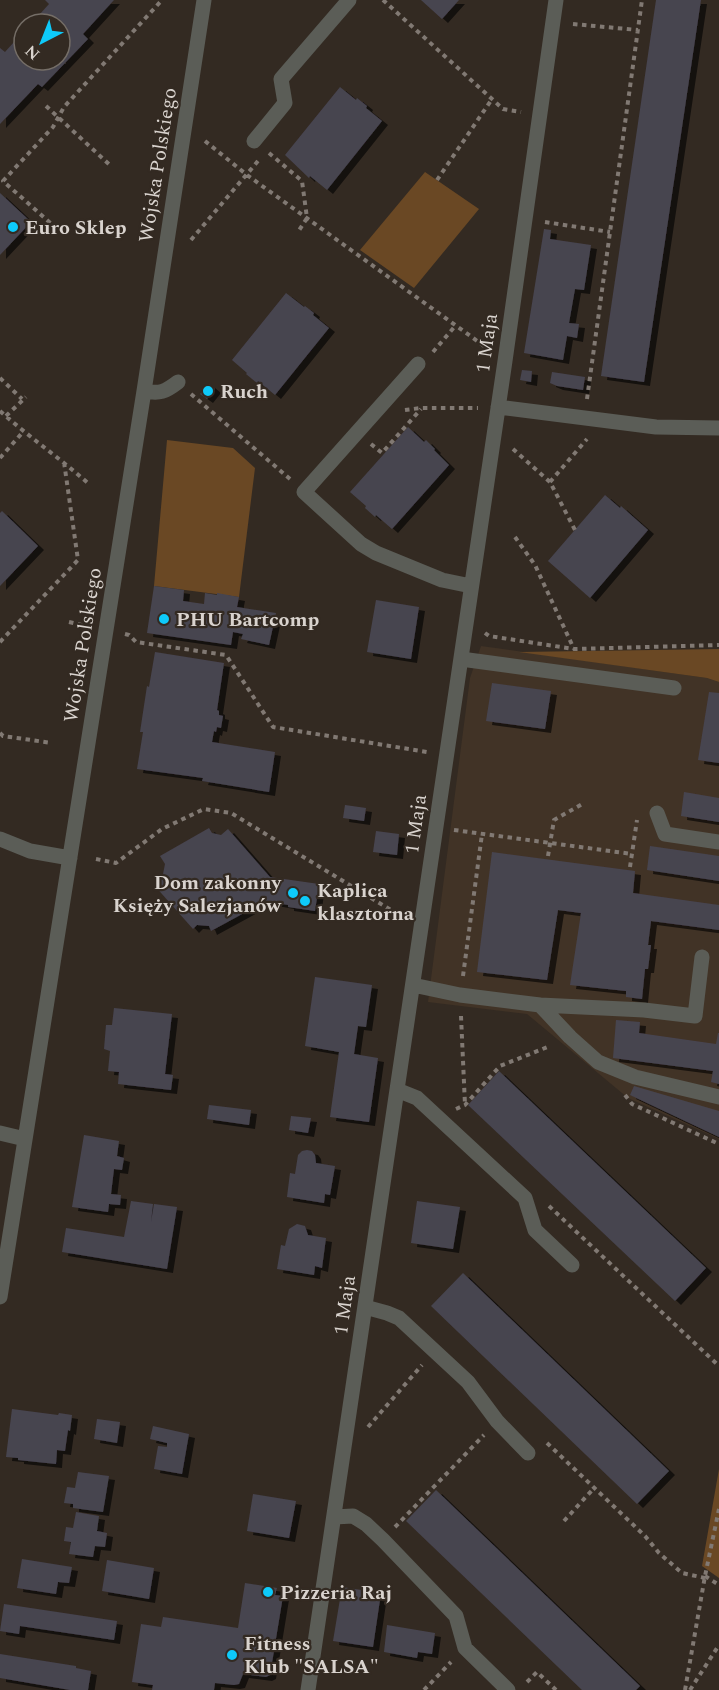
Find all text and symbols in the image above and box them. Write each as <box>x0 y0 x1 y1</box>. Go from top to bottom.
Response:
north arrow <box>12 12 72 72</box>
text: N <box>20 39 46 66</box>
street label: Wojska Polskiego <box>131 86 185 245</box>
place label: Euro Sklep <box>25 213 127 243</box>
marker: Euro Sklep <box>6 220 20 234</box>
street label: 1 Maja <box>468 311 506 375</box>
place label: Ruch <box>220 377 268 407</box>
marker: Ruch <box>201 384 215 398</box>
street label: Wojska Polskiego <box>56 566 110 725</box>
place label: PHU Bartcomp <box>176 605 319 635</box>
marker: PHU Bartcomp <box>157 612 171 626</box>
street label: 1 Maja <box>397 792 435 856</box>
place label: Dom zakonny Księży Salezjanów <box>113 868 282 921</box>
place label: Kaplica klasztorna <box>317 876 415 929</box>
marker: Dom zakonny Księży Salezjanów <box>286 886 300 900</box>
marker: Kaplica klasztorna <box>298 894 312 908</box>
street label: 1 Maja <box>326 1273 364 1337</box>
place label: Pizzeria Raj <box>280 1578 392 1608</box>
marker: Pizzeria Raj <box>261 1585 275 1599</box>
place label: Fitness Klub "SALSA" <box>244 1629 379 1682</box>
marker: Fitness Klub "SALSA" <box>225 1648 239 1662</box>

